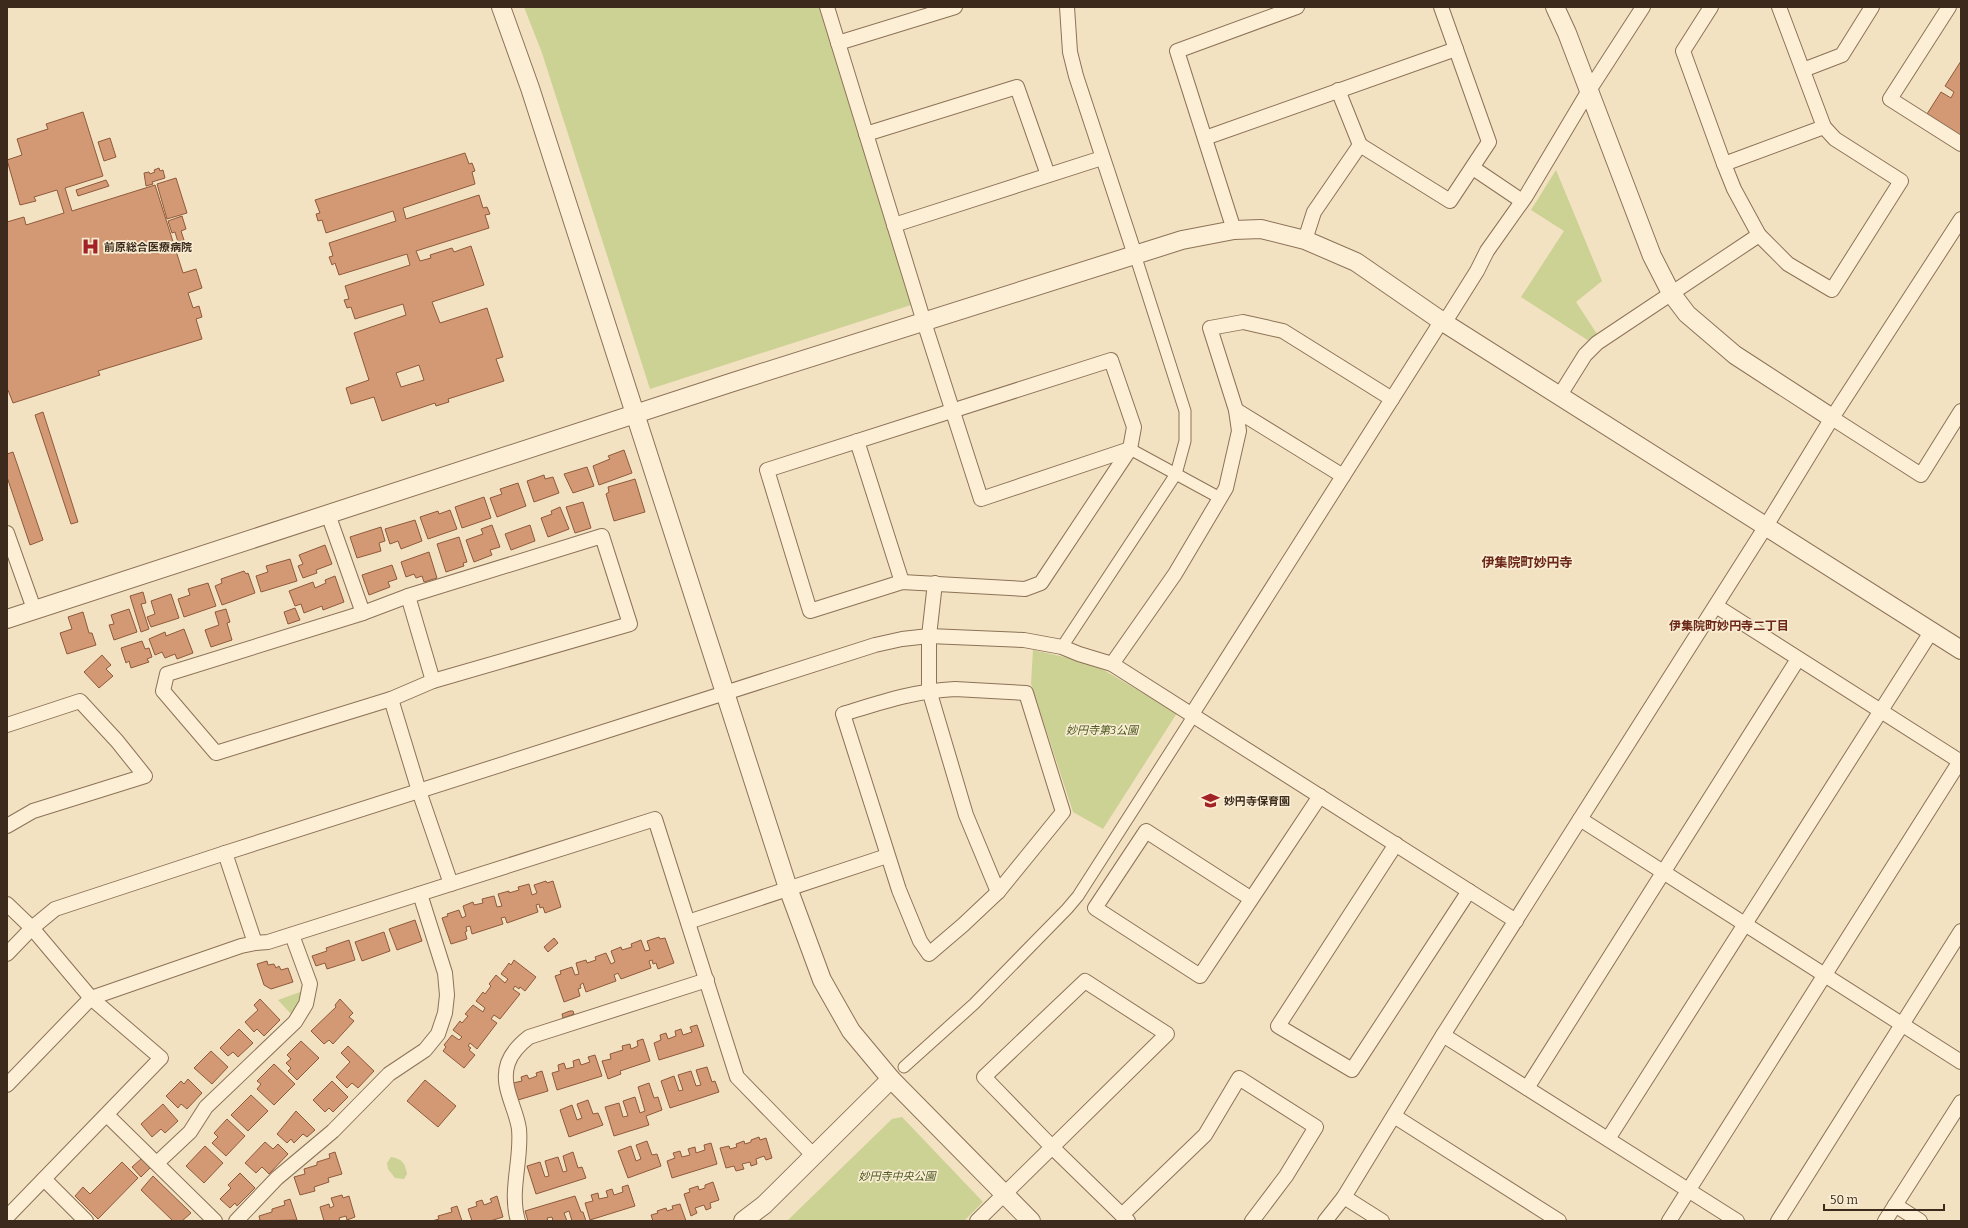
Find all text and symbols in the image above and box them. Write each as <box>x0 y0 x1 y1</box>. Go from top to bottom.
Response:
hospital icon: 前原総合医療病院 <box>81 237 101 257</box>
place label: 前原総合医療病院 <box>104 241 192 254</box>
district label: 伊集院町妙円寺 <box>1481 555 1573 570</box>
district label: 伊集院町妙円寺二丁目 <box>1669 619 1789 633</box>
park label: 妙円寺第3公園 <box>1066 724 1140 737</box>
school or university icon: 妙円寺保育園 <box>1201 791 1221 811</box>
place label: 妙円寺保育園 <box>1224 795 1290 808</box>
park label: 妙円寺中央公園 <box>859 1170 937 1183</box>
scale bar <box>1824 1186 1944 1212</box>
text: 50 m <box>1830 1193 1859 1207</box>

